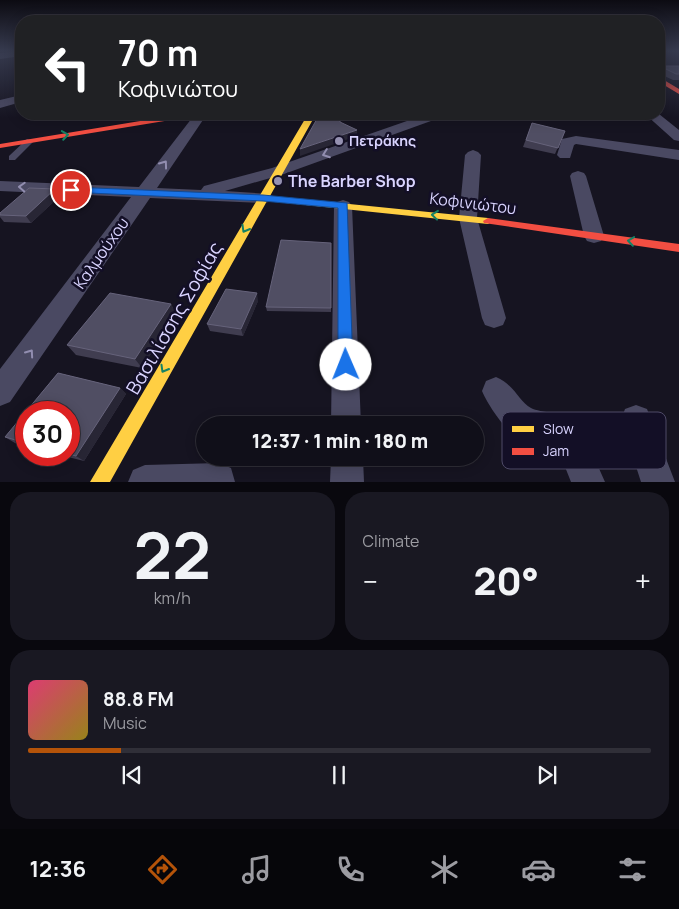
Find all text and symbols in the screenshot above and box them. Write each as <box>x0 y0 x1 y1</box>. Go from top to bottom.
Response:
text: 70 m <box>118 29 198 77</box>
icon: left <box>35 35 100 100</box>
text: Κοφινιώτου <box>118 74 238 104</box>
one-way arrow <box>61 131 70 141</box>
place label: Πετράκης <box>349 131 416 150</box>
marker: Πετράκης <box>333 135 345 147</box>
one-way arrow <box>323 148 331 158</box>
one-way arrow <box>159 161 167 170</box>
pin <box>50 169 92 211</box>
place label: The Barber Shop <box>288 170 416 192</box>
marker: The Barber Shop <box>272 175 284 187</box>
icon: arrive <box>57 176 85 204</box>
one-way arrow <box>18 182 26 193</box>
street label: Κοφινιώτου <box>428 187 518 219</box>
one-way arrow <box>431 210 439 221</box>
street label: Καλμούχου <box>68 213 134 293</box>
one-way arrow <box>242 223 252 232</box>
street label: Βασιλίσσης Σοφίας <box>120 237 228 399</box>
one-way arrow <box>626 237 635 247</box>
position arrow <box>319 338 371 390</box>
one-way arrow <box>24 350 32 359</box>
one-way arrow <box>160 364 170 373</box>
speed limit sign: 30 <box>15 401 80 466</box>
legend <box>502 412 666 469</box>
text: Slow <box>543 419 574 438</box>
text: 12:37 · 1 min · 180 m <box>252 428 428 454</box>
text: Jam <box>543 441 569 460</box>
text: 22 <box>134 510 211 599</box>
text: Climate <box>363 530 419 552</box>
text: 20° <box>473 554 539 606</box>
text: − <box>363 562 378 600</box>
text: + <box>635 562 651 600</box>
text: km/h <box>154 587 191 609</box>
text: 88.8 FM <box>103 686 174 712</box>
text: Music <box>103 712 147 734</box>
icon: previous <box>118 761 146 789</box>
icon: pause <box>325 761 353 789</box>
icon: next <box>533 761 561 789</box>
icon: directions <box>145 852 180 887</box>
icon: music <box>239 852 274 887</box>
icon: phone <box>333 852 368 887</box>
icon: climate <box>427 852 462 887</box>
icon: car <box>521 852 556 887</box>
icon: filters <box>615 852 650 887</box>
text: 12:36 <box>29 854 86 884</box>

